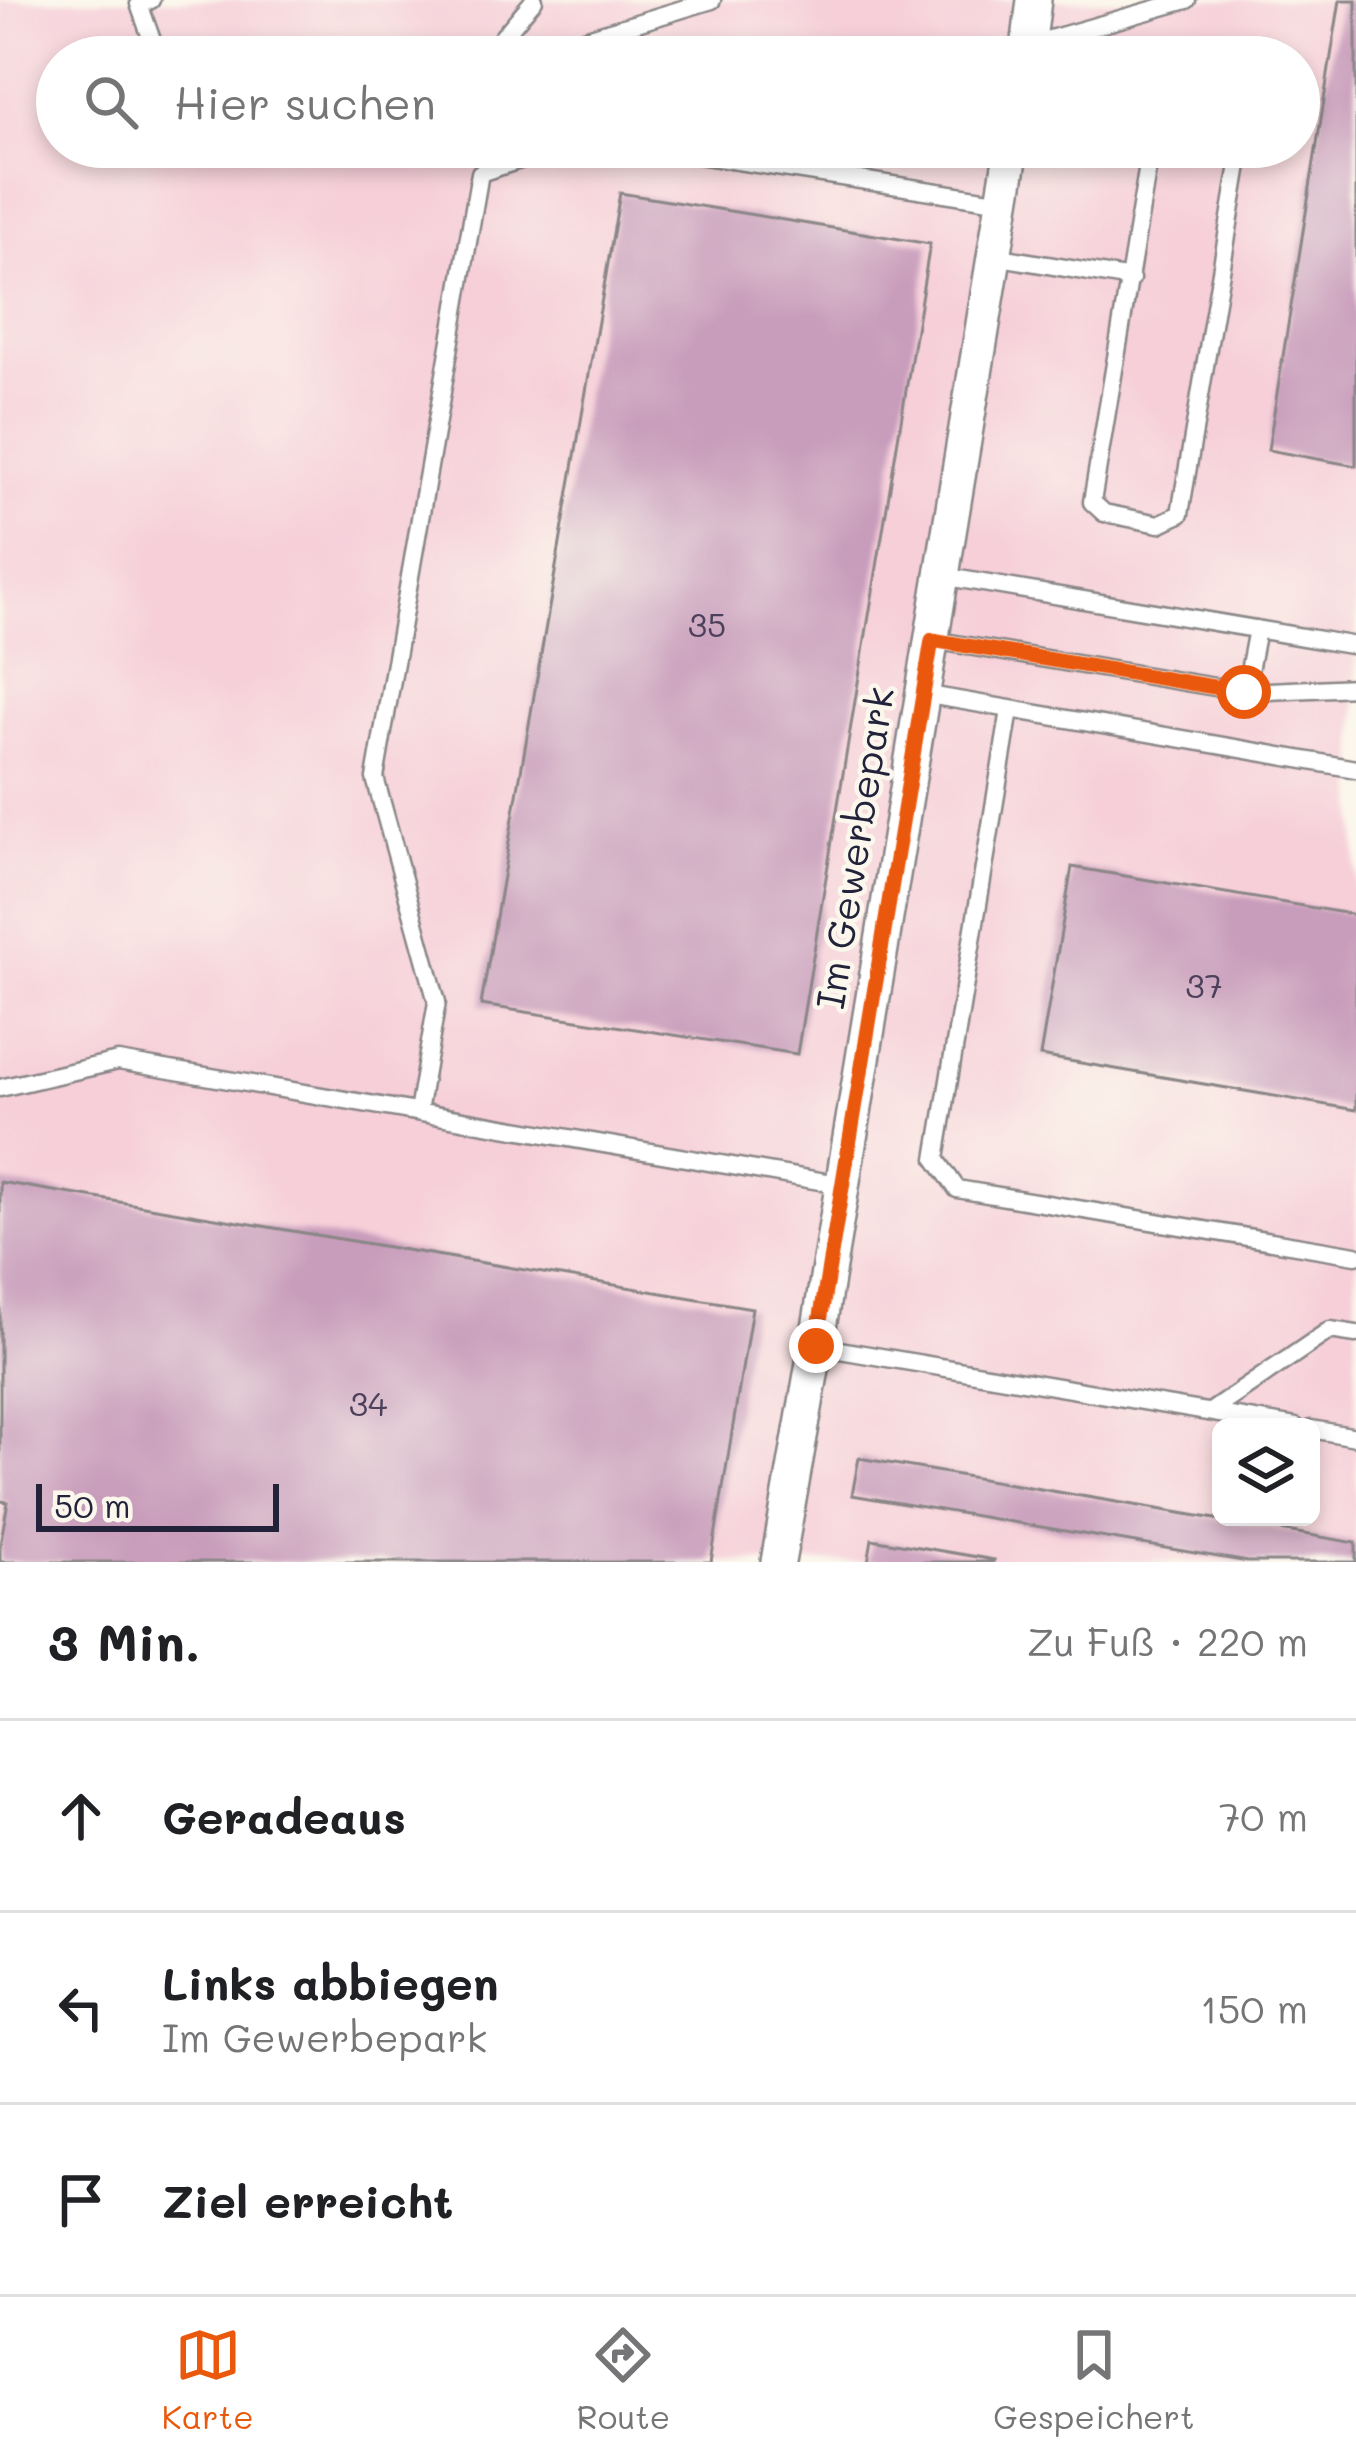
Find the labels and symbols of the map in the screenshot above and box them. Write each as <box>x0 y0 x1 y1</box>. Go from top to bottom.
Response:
house number: 35 <box>688 602 726 645</box>
route start <box>1217 665 1271 719</box>
street label: Im Gewerbepark <box>803 683 904 1012</box>
house number: 37 <box>1185 963 1223 1006</box>
route end <box>789 1319 843 1373</box>
house number: 34 <box>349 1381 388 1424</box>
scale bar <box>36 1478 279 1531</box>

